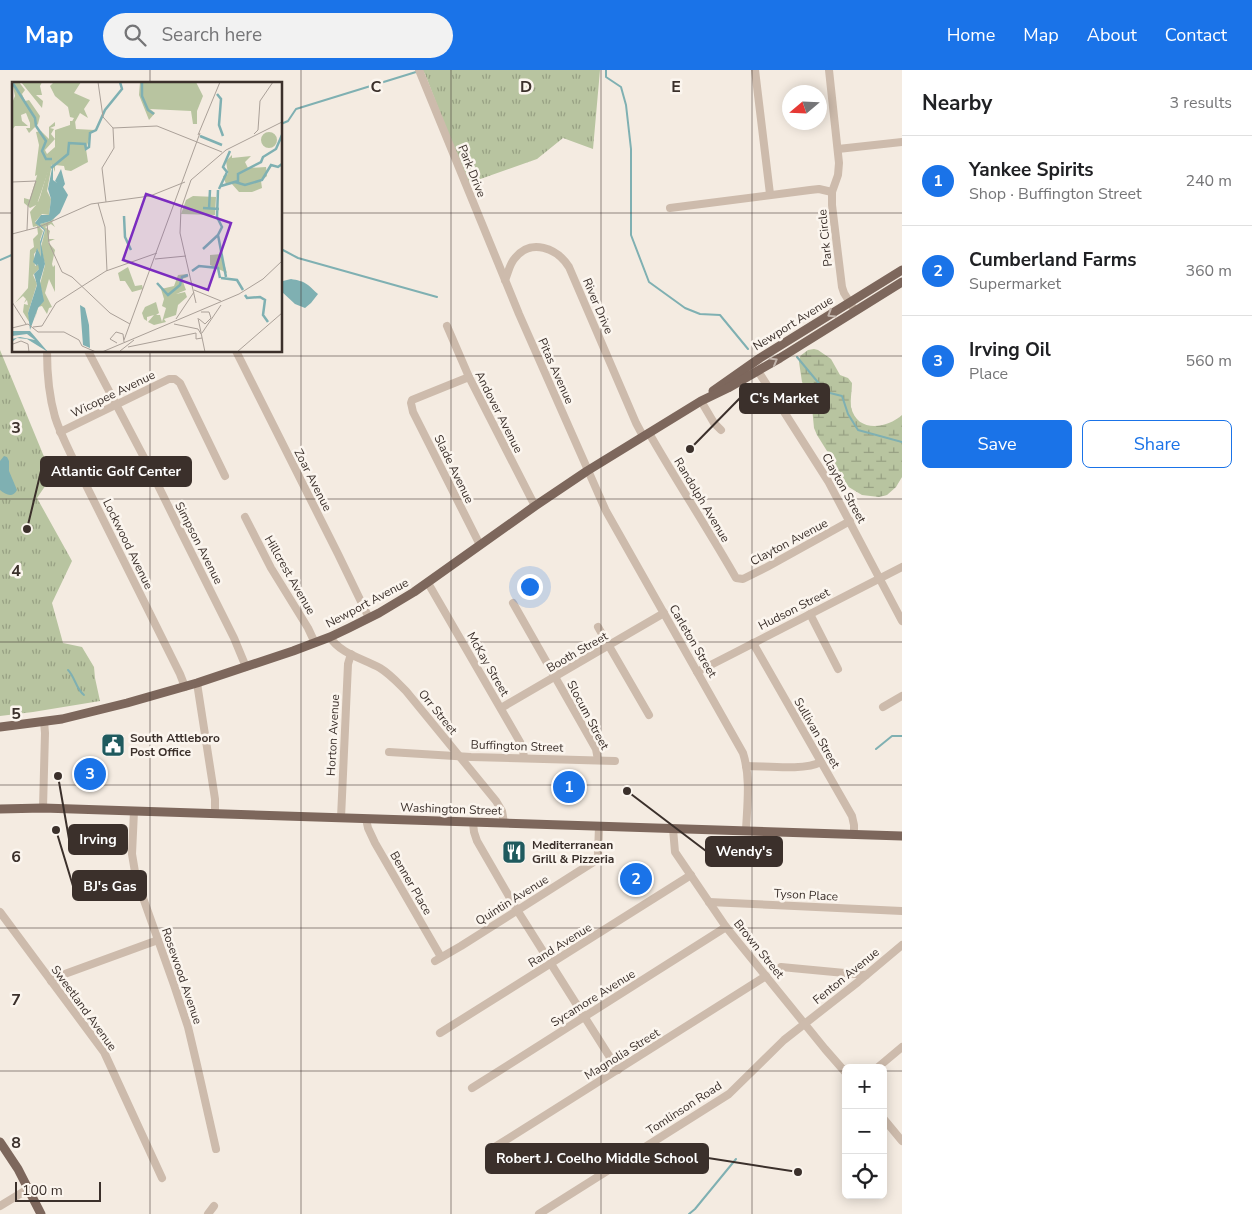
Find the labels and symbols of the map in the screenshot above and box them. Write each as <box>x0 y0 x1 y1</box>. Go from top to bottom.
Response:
text: C <box>371 76 382 98</box>
text: D <box>520 76 532 98</box>
text: E <box>671 76 681 98</box>
inset map <box>12 82 282 352</box>
north arrow <box>782 85 827 130</box>
street label: Park Drive <box>454 142 490 200</box>
street label: Park Circle <box>814 209 836 267</box>
street label: River Drive <box>579 276 617 336</box>
street label: Newport Avenue <box>750 292 836 354</box>
one-way arrow <box>827 308 836 317</box>
street label: Pitas Avenue <box>534 335 578 407</box>
one-way arrow <box>769 357 778 367</box>
street label: Wicopee Avenue <box>68 367 158 421</box>
street label: Andover Avenue <box>471 368 527 456</box>
callout: C's Market <box>740 384 829 413</box>
text: C's Market <box>749 389 819 408</box>
text: 3 <box>11 417 21 439</box>
street label: Slade Avenue <box>430 432 478 506</box>
street label: Zoar Avenue <box>290 446 336 514</box>
street label: Clayton Street <box>818 450 870 527</box>
street label: Randolph Avenue <box>670 455 734 545</box>
callout: Atlantic Golf Center <box>41 457 191 486</box>
text: Atlantic Golf Center <box>51 462 181 481</box>
street label: Lockwood Avenue <box>99 496 157 592</box>
street label: Simpson Avenue <box>171 499 227 587</box>
street label: Clayton Avenue <box>747 515 831 569</box>
street label: Hillcrest Avenue <box>261 532 319 618</box>
text: 4 <box>11 560 21 582</box>
street label: Newport Avenue <box>323 574 411 632</box>
your location <box>517 574 543 600</box>
street label: Hudson Street <box>756 584 833 634</box>
street label: Carleton Street <box>666 602 721 681</box>
street label: Booth Street <box>543 628 611 676</box>
street label: McKay Street <box>463 629 513 700</box>
street label: Slocum Street <box>563 678 613 753</box>
street label: Orr Street <box>415 686 462 738</box>
street label: Horton Avenue <box>323 694 343 776</box>
street label: Sullivan Street <box>790 695 844 772</box>
text: 5 <box>11 703 21 725</box>
place label: South Attleboro Post Office <box>130 730 220 760</box>
public building icon: South Attleboro Post Office <box>100 732 126 758</box>
street label: Buffington Street <box>470 736 564 756</box>
pin: 3 <box>74 755 106 793</box>
pin: 1 <box>553 768 585 806</box>
street label: Washington Street <box>400 799 503 819</box>
callout: Irving <box>69 825 127 854</box>
text: Irving <box>79 830 117 849</box>
place label: Mediterranean Grill & Pizzeria <box>532 837 614 867</box>
callout: Wendy's <box>706 837 782 866</box>
restaurant icon: Mediterranean Grill & Pizzeria <box>501 839 527 865</box>
text: Wendy's <box>716 842 772 861</box>
text: 6 <box>11 846 21 868</box>
street label: Benner Place <box>386 848 436 918</box>
pin: 2 <box>620 860 652 898</box>
callout: BJ's Gas <box>73 871 146 900</box>
street label: Quintin Avenue <box>472 871 552 929</box>
text: BJ's Gas <box>83 877 137 896</box>
street label: Tyson Place <box>774 885 838 905</box>
street label: Brown Street <box>730 916 788 982</box>
street label: Rand Avenue <box>525 919 595 971</box>
street label: Rosewood Avenue <box>158 926 206 1026</box>
street label: Fenton Avenue <box>809 944 883 1008</box>
street label: Sweetland Avenue <box>48 962 120 1054</box>
street label: Sycamore Avenue <box>548 966 638 1030</box>
text: 7 <box>11 989 21 1011</box>
street label: Magnolia Street <box>581 1024 663 1083</box>
street label: Tomlinson Road <box>643 1078 725 1138</box>
text: 8 <box>11 1132 21 1154</box>
callout: Robert J. Coelho Middle School <box>486 1144 708 1173</box>
text: Robert J. Coelho Middle School <box>496 1149 699 1168</box>
scale bar <box>15 1179 101 1202</box>

